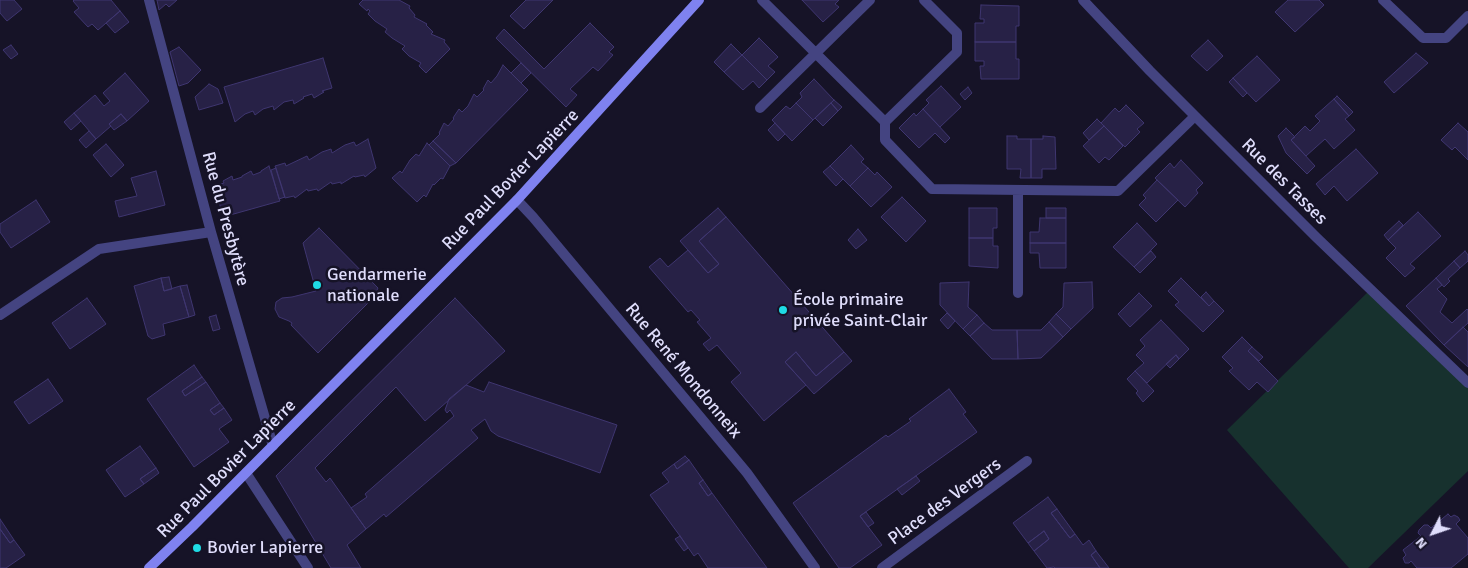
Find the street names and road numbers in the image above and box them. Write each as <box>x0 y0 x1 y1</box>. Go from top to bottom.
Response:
street label: Rue Paul Bovier Lapierre <box>438 105 584 255</box>
street label: Rue des Tasses <box>1236 134 1332 230</box>
street label: Rue du Presbytère <box>197 149 253 289</box>
street label: Rue René Mondonneix <box>620 299 746 443</box>
street label: Rue Paul Bovier Lapierre <box>153 395 301 543</box>
street label: Place des Vergers <box>884 454 1006 550</box>

